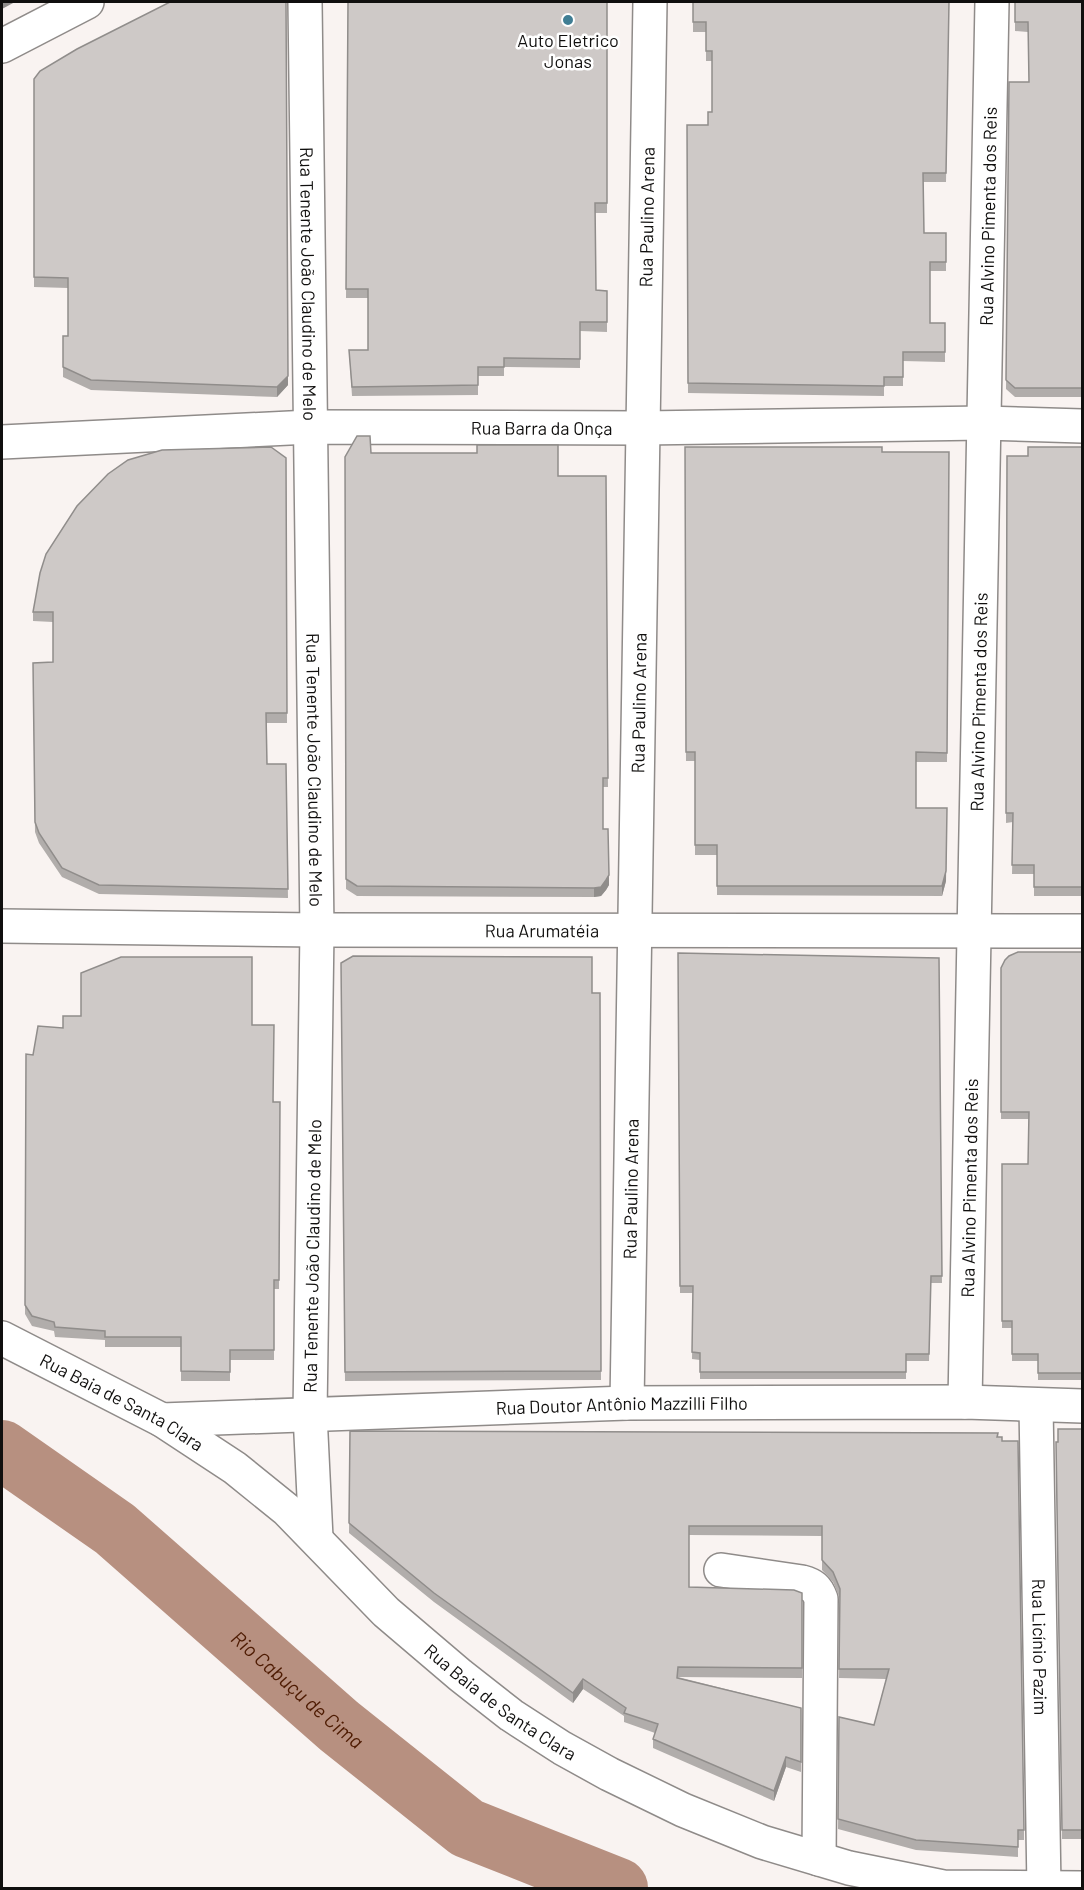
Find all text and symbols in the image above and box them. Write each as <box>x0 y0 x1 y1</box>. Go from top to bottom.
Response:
marker: Auto Eletrico Jonas <box>561 13 575 27</box>
place label: Auto Eletrico Jonas <box>517 29 619 72</box>
street label: Rua Alvino Pimenta dos Reis <box>975 106 1001 326</box>
street label: Rua Tenente João Claudino de Melo <box>296 147 321 421</box>
street label: Rua Paulino Arena <box>634 147 659 288</box>
street label: Rua Barra da Onça <box>471 416 613 439</box>
street label: Rua Alvino Pimenta dos Reis <box>965 592 992 812</box>
street label: Rua Tenente João Claudino de Melo <box>302 633 328 907</box>
street label: Rua Paulino Arena <box>626 633 651 774</box>
street label: Rua Arumatéia <box>485 919 599 941</box>
street label: Rua Alvino Pimenta dos Reis <box>956 1078 982 1298</box>
street label: Rua Tenente João Claudino de Melo <box>299 1119 325 1393</box>
street label: Rua Paulino Arena <box>618 1119 643 1260</box>
street label: Rua Baia de Santa Clara <box>37 1348 208 1455</box>
street label: Rua Doutor Antônio Mazzilli Filho <box>495 1392 748 1419</box>
street label: Rua Licínio Pazim <box>1028 1579 1052 1715</box>
water label: Rio Cabuçu de Cima <box>227 1625 369 1753</box>
street label: Rua Baia de Santa Clara <box>420 1639 580 1765</box>

